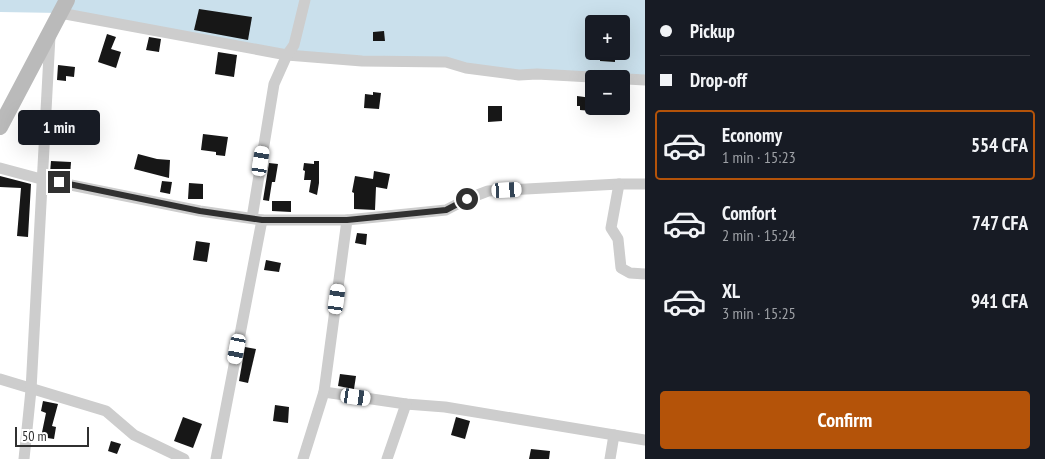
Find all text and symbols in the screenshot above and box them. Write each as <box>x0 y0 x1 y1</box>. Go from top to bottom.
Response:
map controls <box>585 15 630 115</box>
button: + <box>585 15 630 60</box>
text: Pickup <box>690 19 735 43</box>
text: Drop-off <box>690 68 747 92</box>
button: − <box>585 70 630 115</box>
callout: 1 min <box>18 110 100 144</box>
text: 1 min <box>43 117 75 137</box>
icon: car <box>662 123 707 168</box>
text: Economy <box>722 123 782 147</box>
text: 554 CFA <box>971 133 1028 157</box>
car <box>251 145 270 177</box>
text: 1 min · 15:23 <box>722 147 796 167</box>
route end <box>48 171 70 193</box>
car <box>491 182 522 198</box>
route start <box>456 188 478 210</box>
icon: car <box>662 201 707 246</box>
text: Comfort <box>722 201 776 225</box>
text: 747 CFA <box>972 211 1028 235</box>
text: 2 min · 15:24 <box>722 225 796 245</box>
icon: car <box>662 279 707 324</box>
text: XL <box>722 279 740 303</box>
car <box>327 283 346 315</box>
text: 941 CFA <box>971 289 1028 313</box>
text: 3 min · 15:25 <box>722 303 796 323</box>
car <box>226 333 247 365</box>
car <box>340 387 371 407</box>
button: Confirm <box>660 391 1030 449</box>
scale bar <box>15 424 89 447</box>
text: 50 m <box>22 427 47 445</box>

